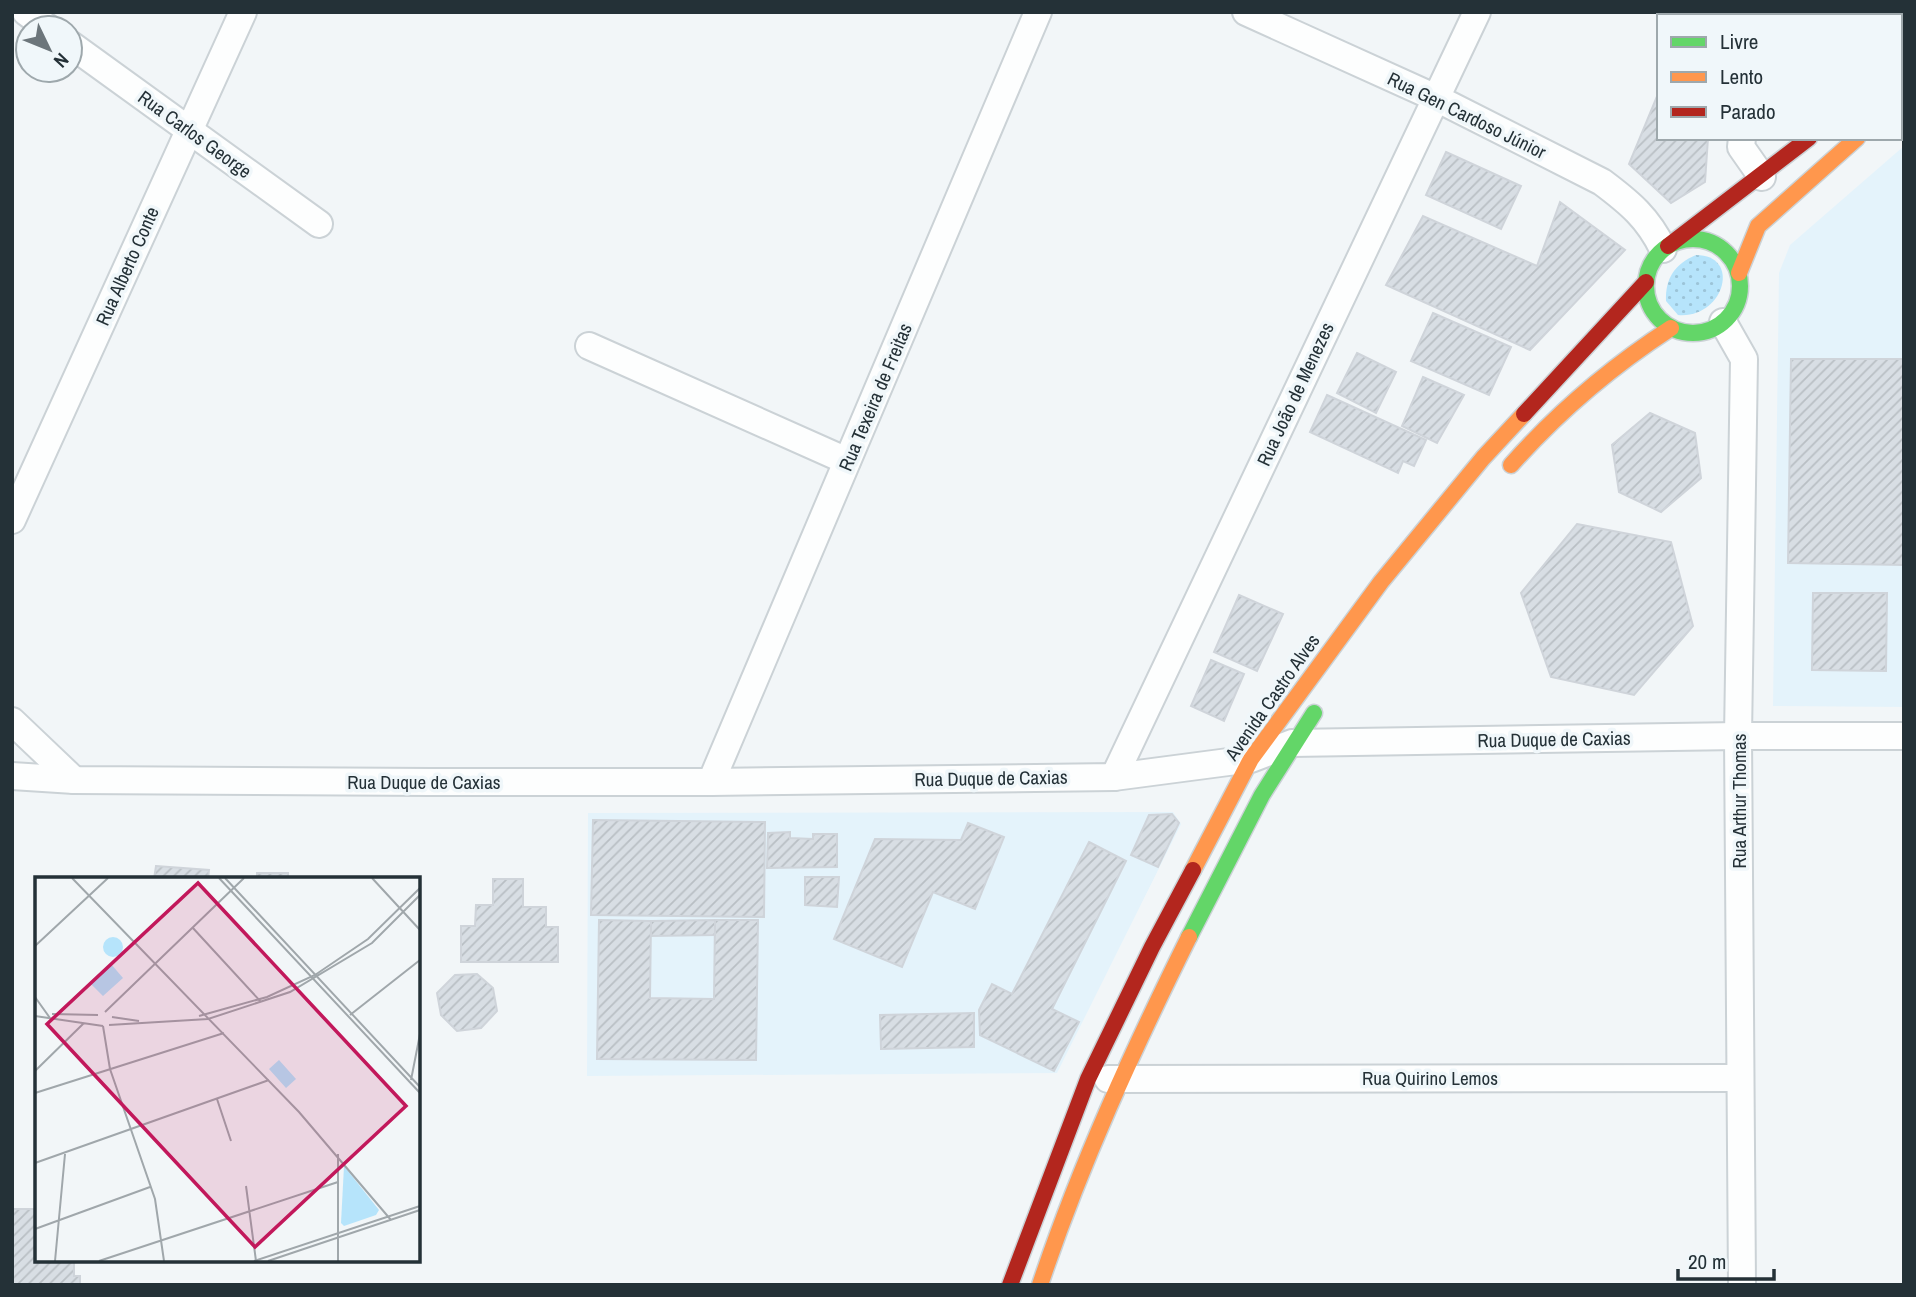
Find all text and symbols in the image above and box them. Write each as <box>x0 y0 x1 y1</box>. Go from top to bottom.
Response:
north arrow <box>14 14 84 84</box>
legend <box>1657 14 1902 140</box>
text: Livre <box>1720 27 1758 56</box>
text: N <box>48 48 75 74</box>
text: Lento <box>1720 62 1763 91</box>
street label: Rua Gen Cardoso Júnior <box>1383 65 1551 165</box>
street label: Rua Carlos George <box>133 84 257 184</box>
text: Parado <box>1720 97 1776 126</box>
street label: Rua Alberto Conte <box>89 203 165 329</box>
street label: Rua João de Menezes <box>1250 318 1340 470</box>
street label: Rua Texeira de Freitas <box>832 319 918 475</box>
street label: Avenida Castro Alves <box>1218 628 1325 766</box>
street label: Rua Duque de Caxias <box>1477 725 1631 753</box>
street label: Rua Arthur Thomas <box>1726 733 1752 868</box>
street label: Rua Duque de Caxias <box>914 764 1068 792</box>
street label: Rua Duque de Caxias <box>347 769 501 795</box>
inset map <box>35 877 420 1262</box>
street label: Rua Quirino Lemos <box>1362 1065 1498 1091</box>
scale bar <box>1678 1238 1774 1282</box>
text: 20 m <box>1688 1247 1726 1276</box>

